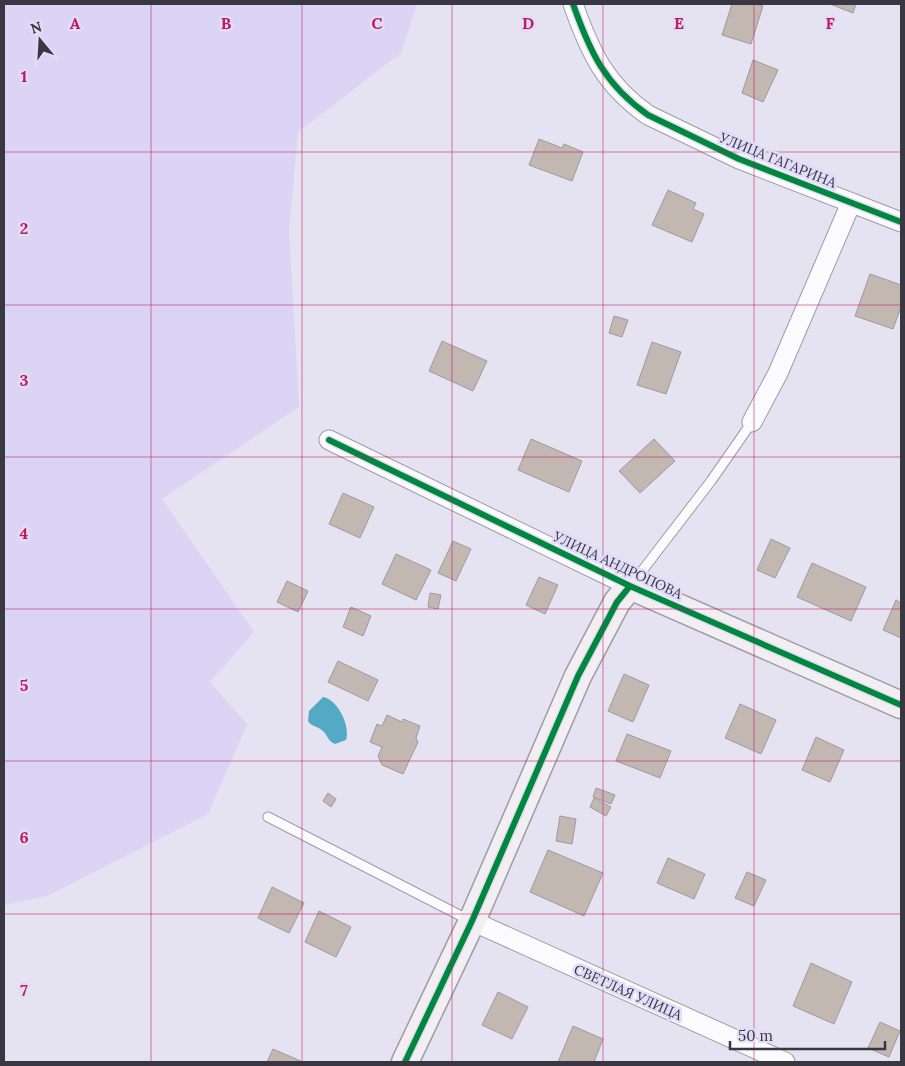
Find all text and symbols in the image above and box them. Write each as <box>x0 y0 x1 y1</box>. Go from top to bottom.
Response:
text: A <box>70 13 81 33</box>
text: B <box>221 13 232 33</box>
text: C <box>371 13 383 33</box>
text: D <box>522 13 534 33</box>
text: E <box>674 13 684 33</box>
text: F <box>825 13 835 33</box>
north arrow <box>15 15 65 65</box>
text: N <box>28 17 44 38</box>
text: 1 <box>21 66 27 86</box>
street label: УЛИЦА ГАГАРИНА <box>716 128 839 192</box>
text: 2 <box>20 218 28 238</box>
text: 3 <box>20 370 29 390</box>
text: 4 <box>20 523 29 543</box>
street label: УЛИЦА АНДРОПОВА <box>550 527 686 603</box>
text: 5 <box>20 675 29 695</box>
text: 6 <box>19 827 29 847</box>
street label: СВЕТЛАЯ УЛИЦА <box>571 960 685 1024</box>
text: 7 <box>20 980 28 1000</box>
scale bar <box>730 1018 885 1050</box>
text: 50 m <box>738 1026 773 1045</box>

